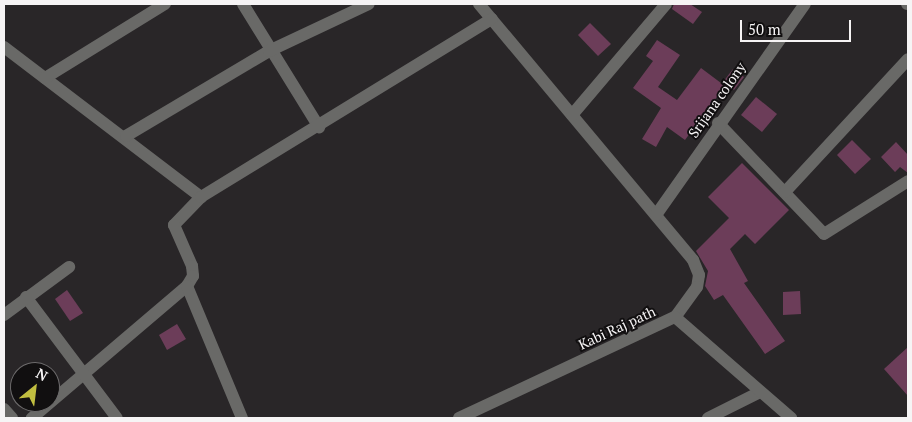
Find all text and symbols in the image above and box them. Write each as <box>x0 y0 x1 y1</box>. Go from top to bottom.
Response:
scale bar <box>742 10 853 42</box>
text: 50 m <box>748 19 781 39</box>
street label: Srijana colony <box>685 59 749 141</box>
street label: Kabi Raj path <box>576 303 658 353</box>
north arrow <box>10 362 60 412</box>
text: N <box>33 363 51 385</box>

